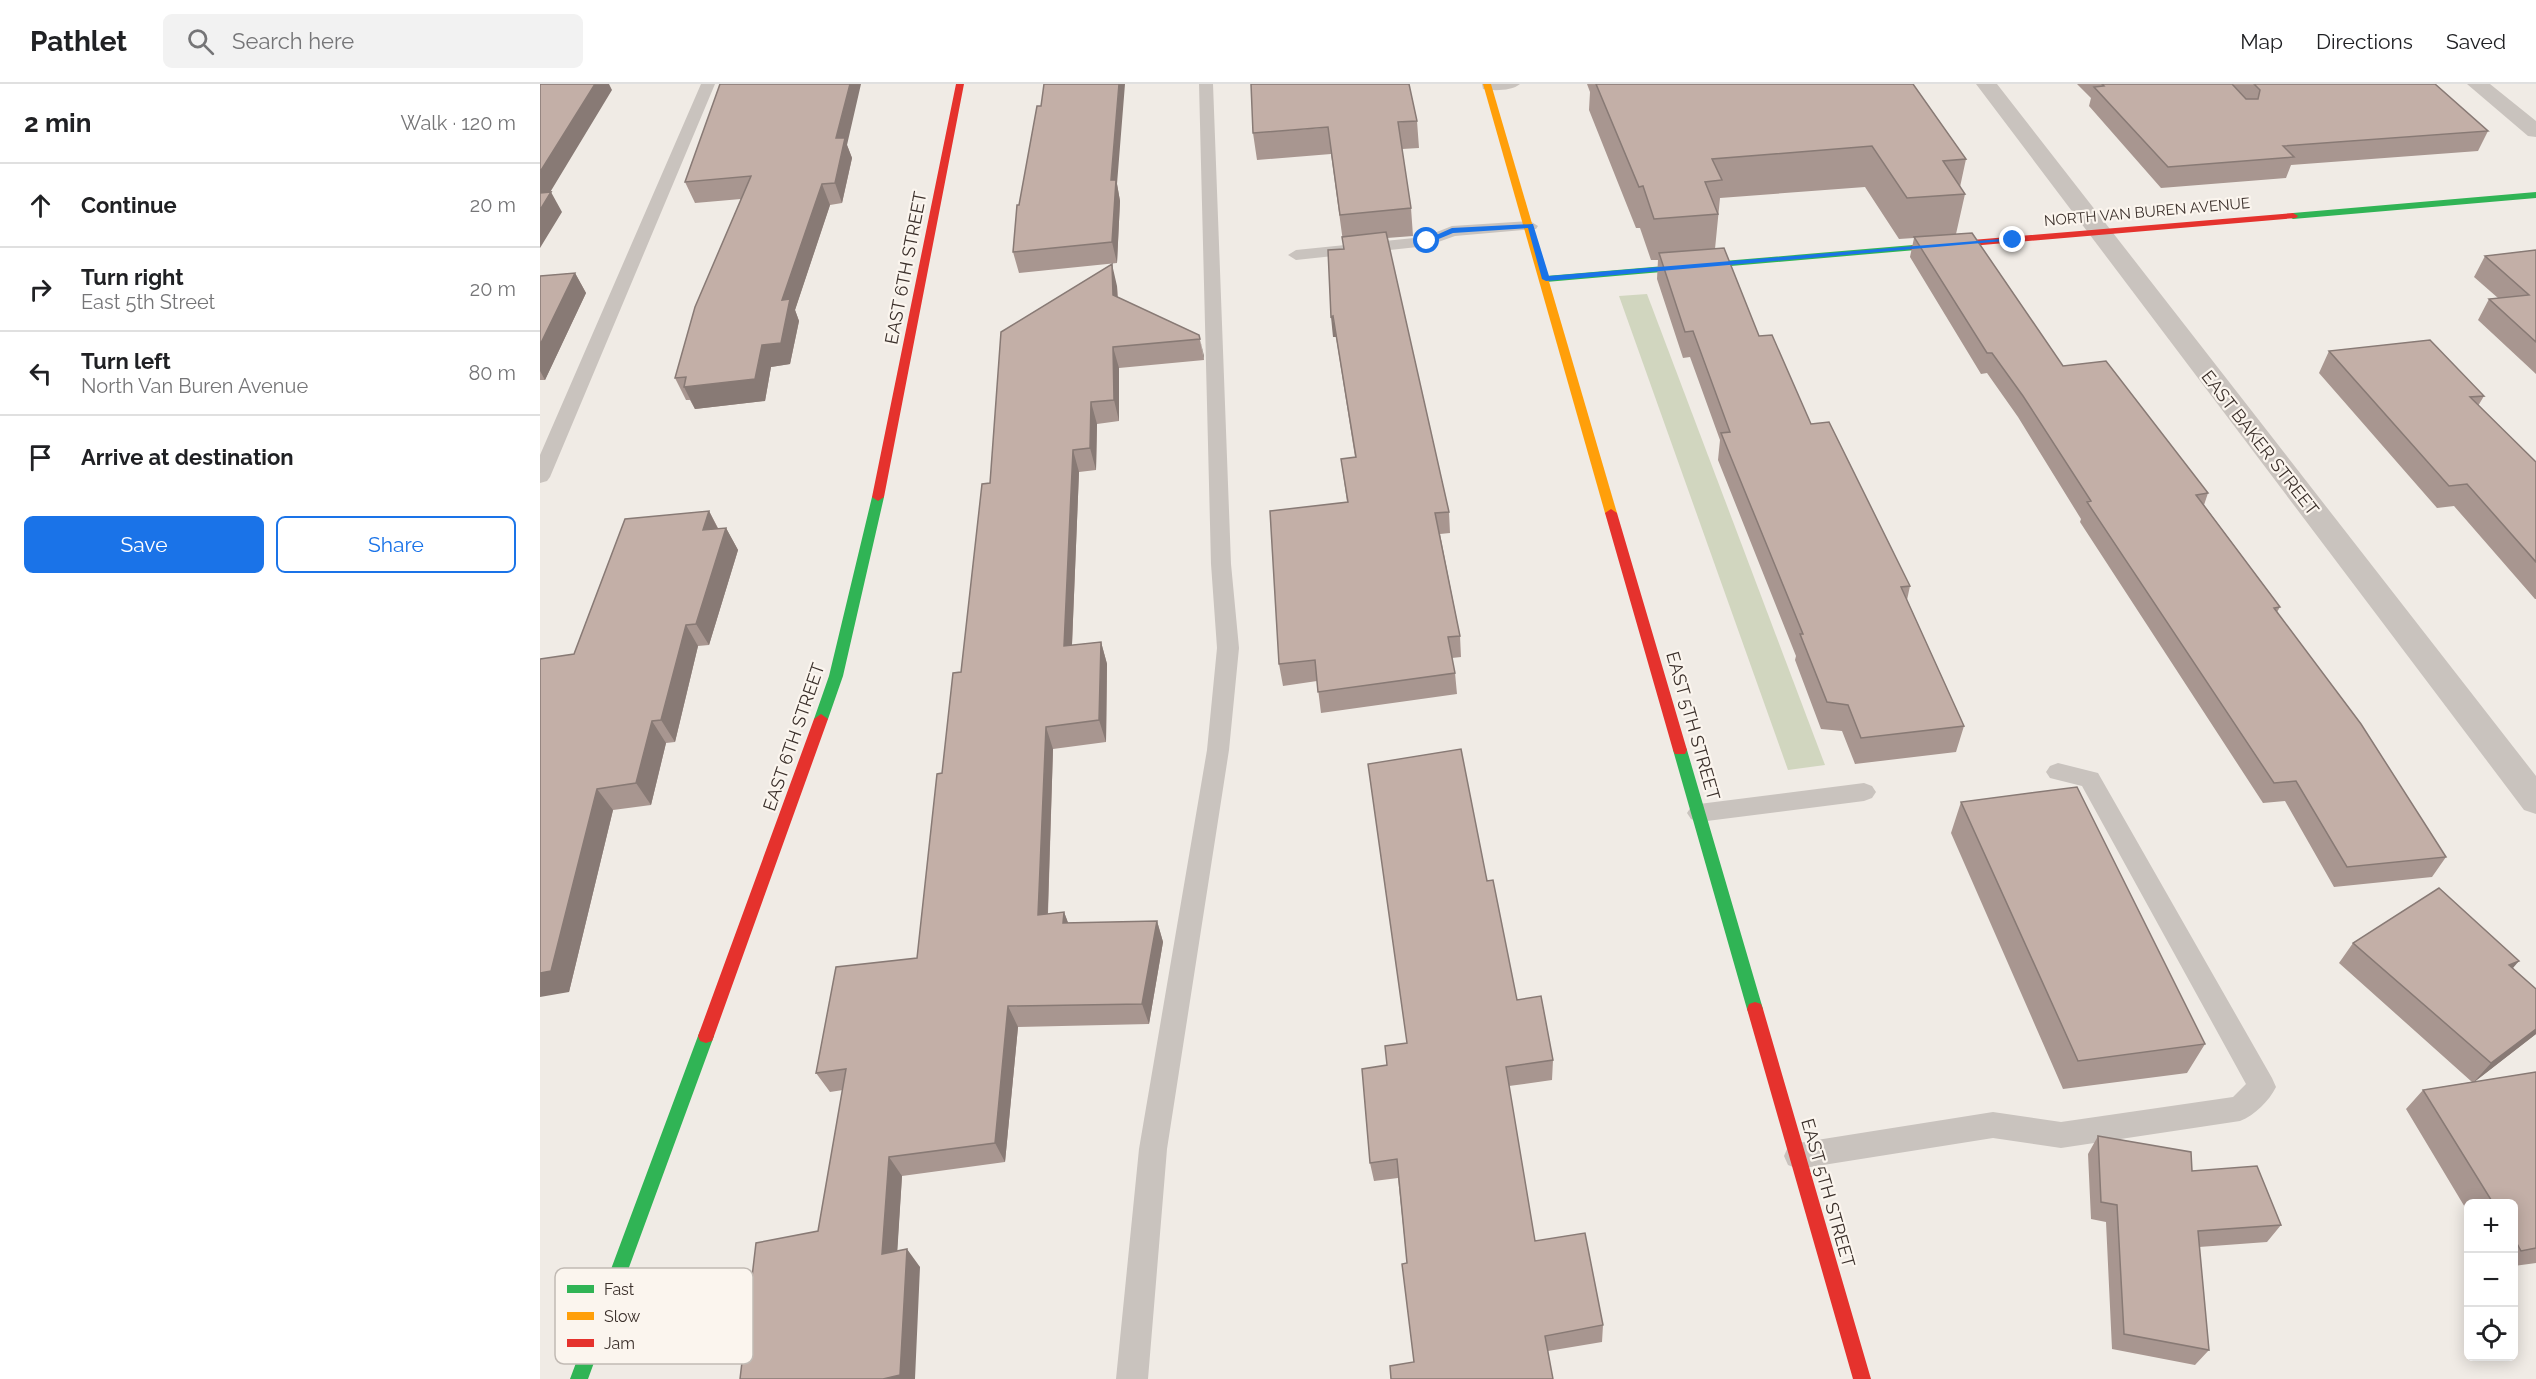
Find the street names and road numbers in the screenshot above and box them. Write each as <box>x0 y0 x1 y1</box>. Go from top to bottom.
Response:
street label: EAST 6TH STREET <box>880 190 931 346</box>
street label: NORTH VAN BUREN AVENUE <box>2043 194 2251 230</box>
street label: EAST BAKER STREET <box>2197 366 2324 519</box>
street label: EAST 5TH STREET <box>1662 649 1725 803</box>
street label: EAST 6TH STREET <box>758 660 829 814</box>
street label: EAST 5TH STREET <box>1797 1116 1860 1270</box>

